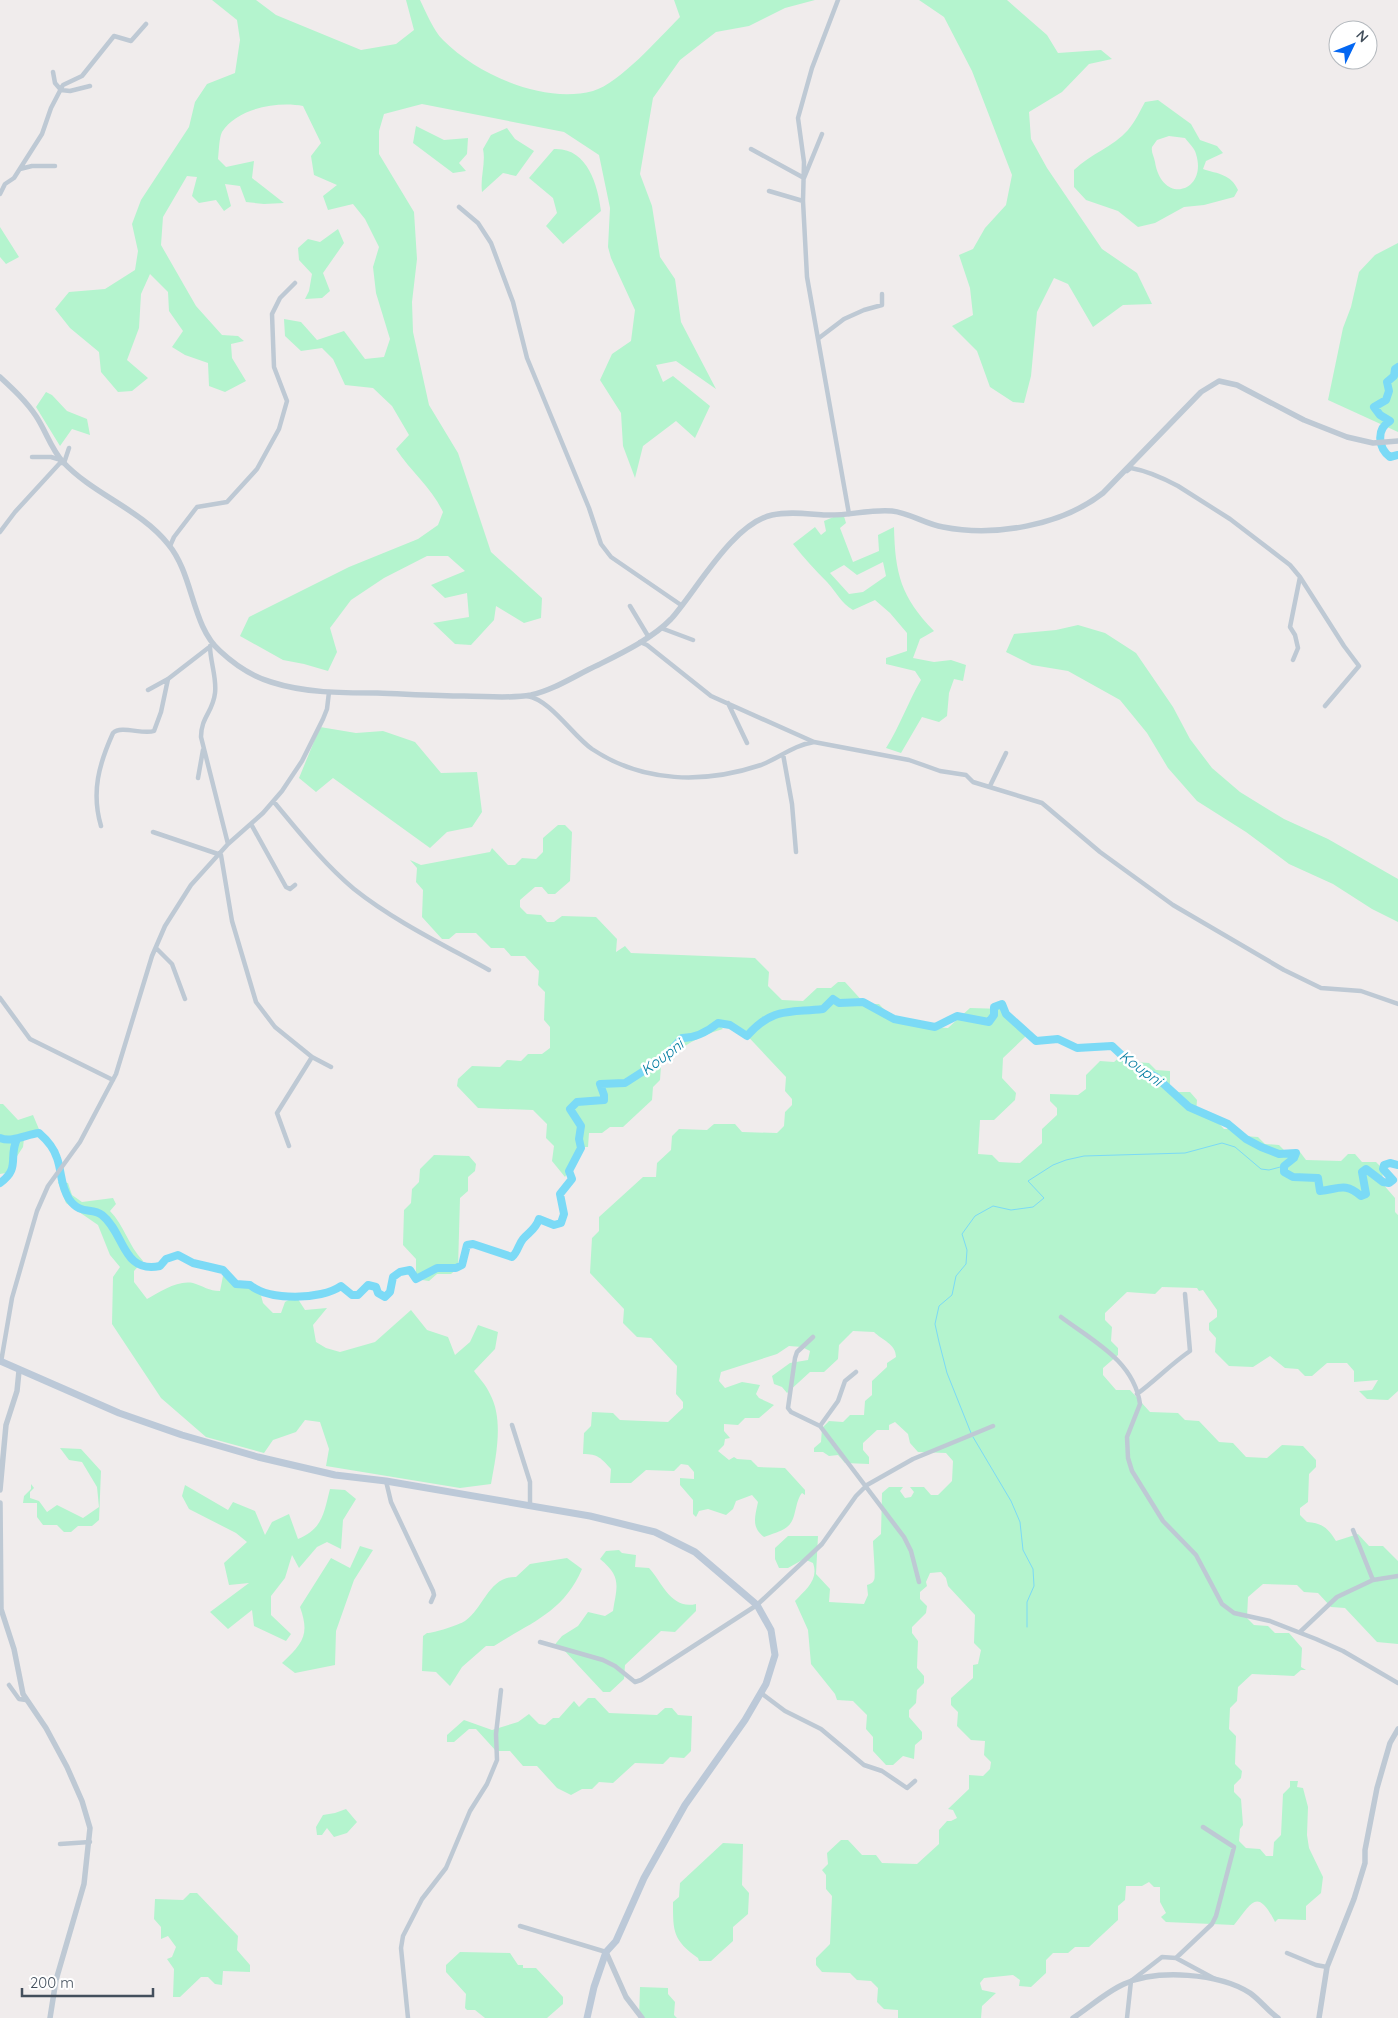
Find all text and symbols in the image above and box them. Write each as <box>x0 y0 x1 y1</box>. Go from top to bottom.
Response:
north arrow <box>1328 20 1378 70</box>
text: N <box>1352 26 1373 46</box>
water label: Koupni <box>637 1034 688 1079</box>
water label: Koupni <box>1116 1046 1168 1091</box>
scale bar <box>22 1966 154 1998</box>
text: 200 m <box>30 1973 74 1992</box>

